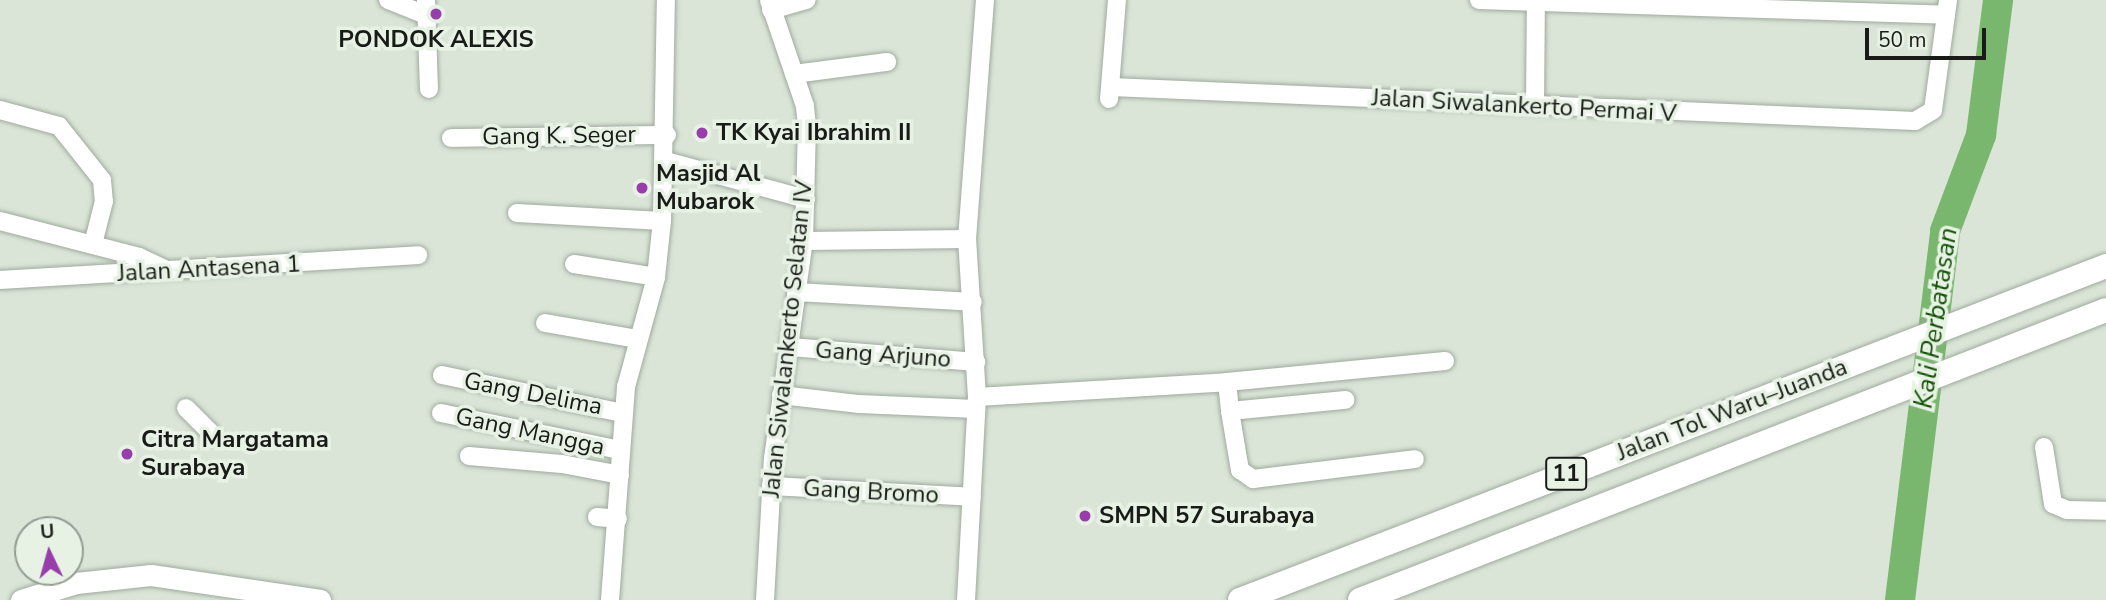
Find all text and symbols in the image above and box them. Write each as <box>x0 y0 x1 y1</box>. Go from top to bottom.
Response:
marker: PONDOK ALEXIS <box>428 6 444 22</box>
scale bar <box>1868 14 1989 58</box>
place label: PONDOK ALEXIS <box>338 26 534 54</box>
text: 50 m <box>1878 26 1927 54</box>
street label: Jalan Siwalankerto Permai V <box>1371 84 1677 128</box>
place label: TK Kyai Ibrahim II <box>716 119 911 147</box>
street label: Gang K. Seger <box>482 120 636 152</box>
marker: TK Kyai Ibrahim II <box>694 125 710 141</box>
place label: Masjid Al Mubarok <box>656 160 760 216</box>
street label: Jalan Siwalankerto Selatan IV <box>757 179 819 499</box>
marker: Masjid Al Mubarok <box>634 180 650 196</box>
water label: Kali Perbatasan <box>1908 226 1964 410</box>
street label: Jalan Antasena 1 <box>117 250 301 288</box>
street label: Gang Arjuno <box>814 336 952 374</box>
street label: Jalan Tol Waru–Juanda <box>1613 353 1851 467</box>
street label: Gang Delima <box>461 366 605 422</box>
street label: Gang Mangga <box>453 402 607 462</box>
place label: Citra Margatama Surabaya <box>141 426 329 482</box>
marker: Citra Margatama Surabaya <box>119 446 135 462</box>
road number: 11 <box>1545 454 1587 494</box>
street label: Gang Bromo <box>802 474 940 510</box>
place label: SMPN 57 Surabaya <box>1099 502 1315 530</box>
marker: SMPN 57 Surabaya <box>1077 508 1093 524</box>
north arrow <box>14 516 84 586</box>
text: U <box>39 519 55 546</box>

